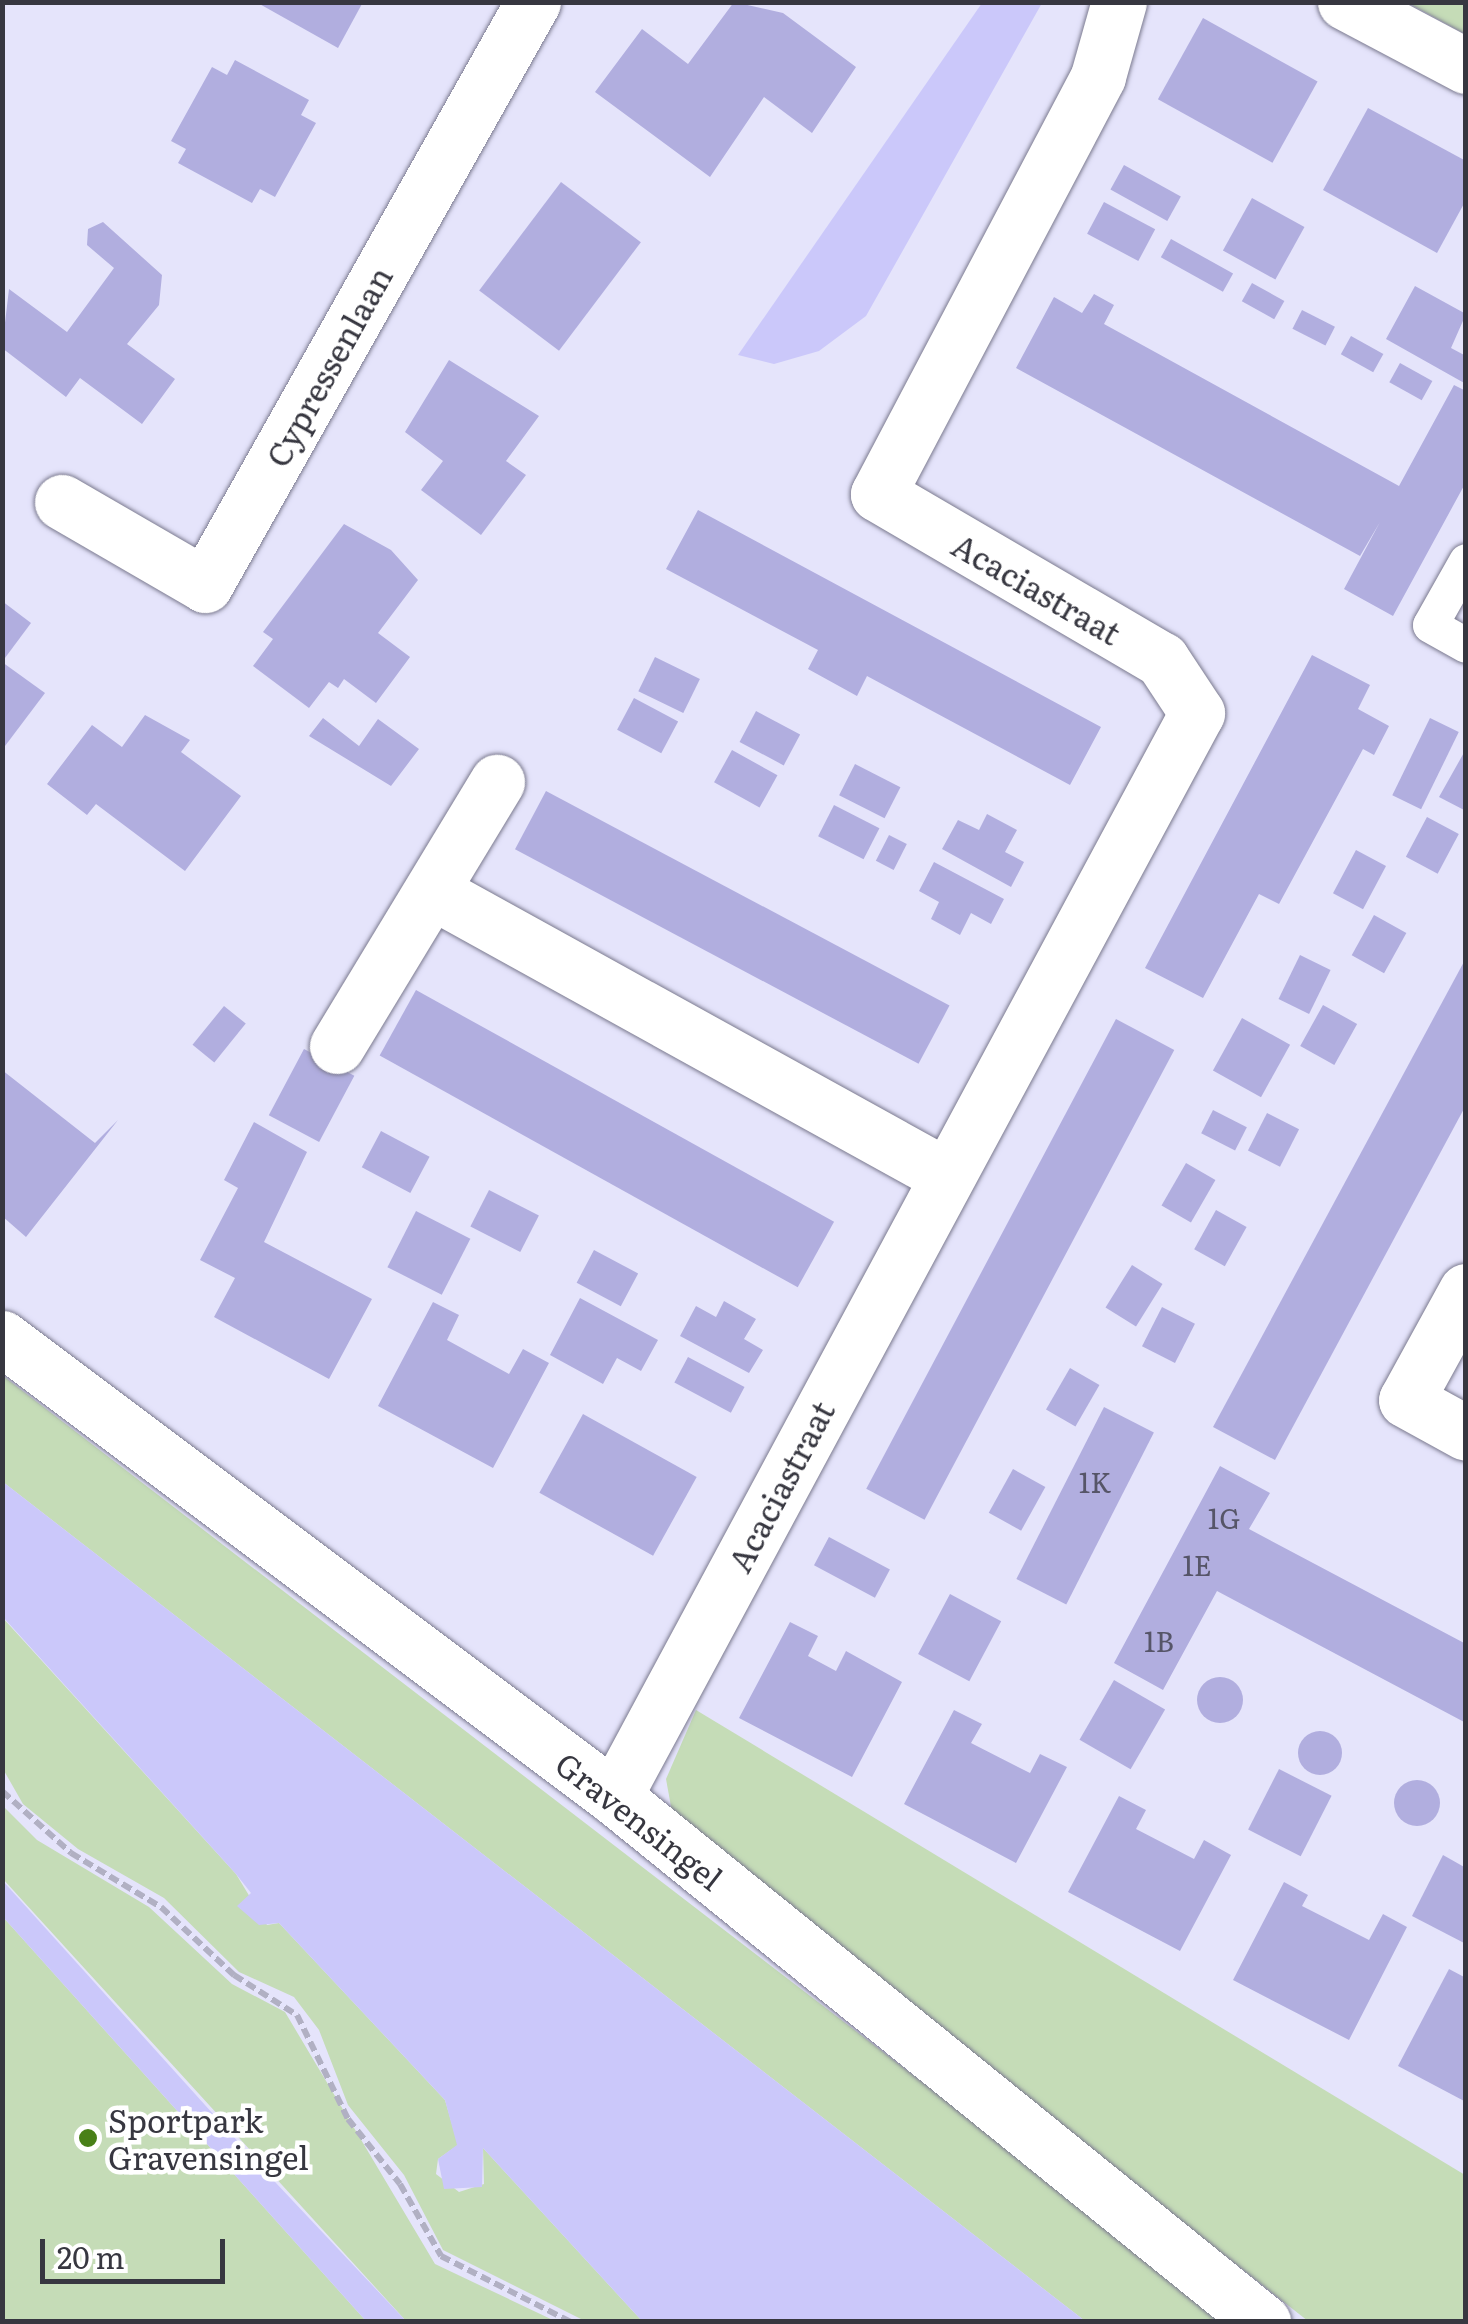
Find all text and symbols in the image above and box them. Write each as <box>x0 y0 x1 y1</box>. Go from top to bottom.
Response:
street label: Cypressenlaan <box>257 259 399 473</box>
street label: Acaciastraat <box>946 524 1128 652</box>
street label: Acaciastraat <box>719 1394 841 1578</box>
house number: 1K <box>1079 1464 1111 1498</box>
house number: 1G <box>1208 1500 1240 1534</box>
house number: 1E <box>1182 1547 1212 1581</box>
house number: 1B <box>1144 1623 1174 1657</box>
street label: Gravensingel <box>549 1743 731 1897</box>
place label: Sportpark Gravensingel <box>108 2101 309 2176</box>
marker: Sportpark Gravensingel <box>77 2127 99 2149</box>
scale bar <box>45 2219 230 2281</box>
text: 20 m <box>57 2234 125 2278</box>

